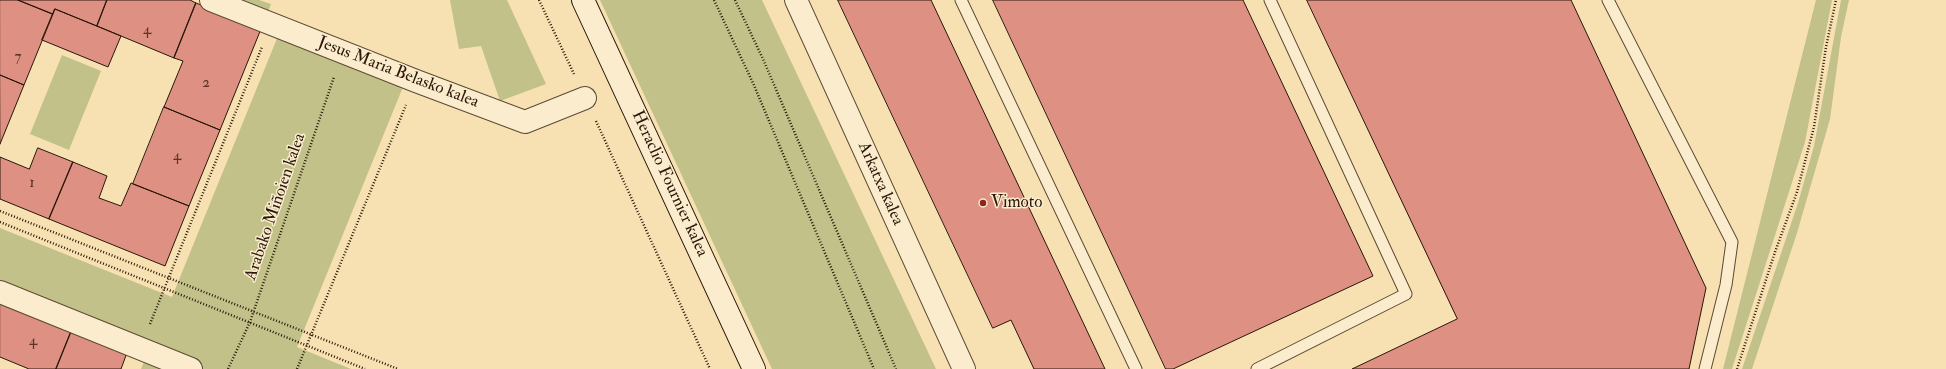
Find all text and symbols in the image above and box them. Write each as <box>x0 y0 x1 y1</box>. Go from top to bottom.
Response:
house number: 4 <box>143 22 151 40</box>
street label: Jesus Maria Belasko kalea <box>315 33 481 113</box>
house number: 7 <box>15 49 21 67</box>
house number: 2 <box>202 75 210 93</box>
street label: Heraclio Fournier kalea <box>626 108 712 260</box>
street label: Arabako Miñoien kalea <box>241 131 311 283</box>
street label: Arkatxa kalea <box>853 139 907 229</box>
house number: 4 <box>173 148 181 166</box>
house number: 1 <box>29 175 35 193</box>
place label: Vimoto <box>991 193 1042 213</box>
marker: Vimoto <box>978 198 988 208</box>
house number: 4 <box>29 333 37 351</box>

